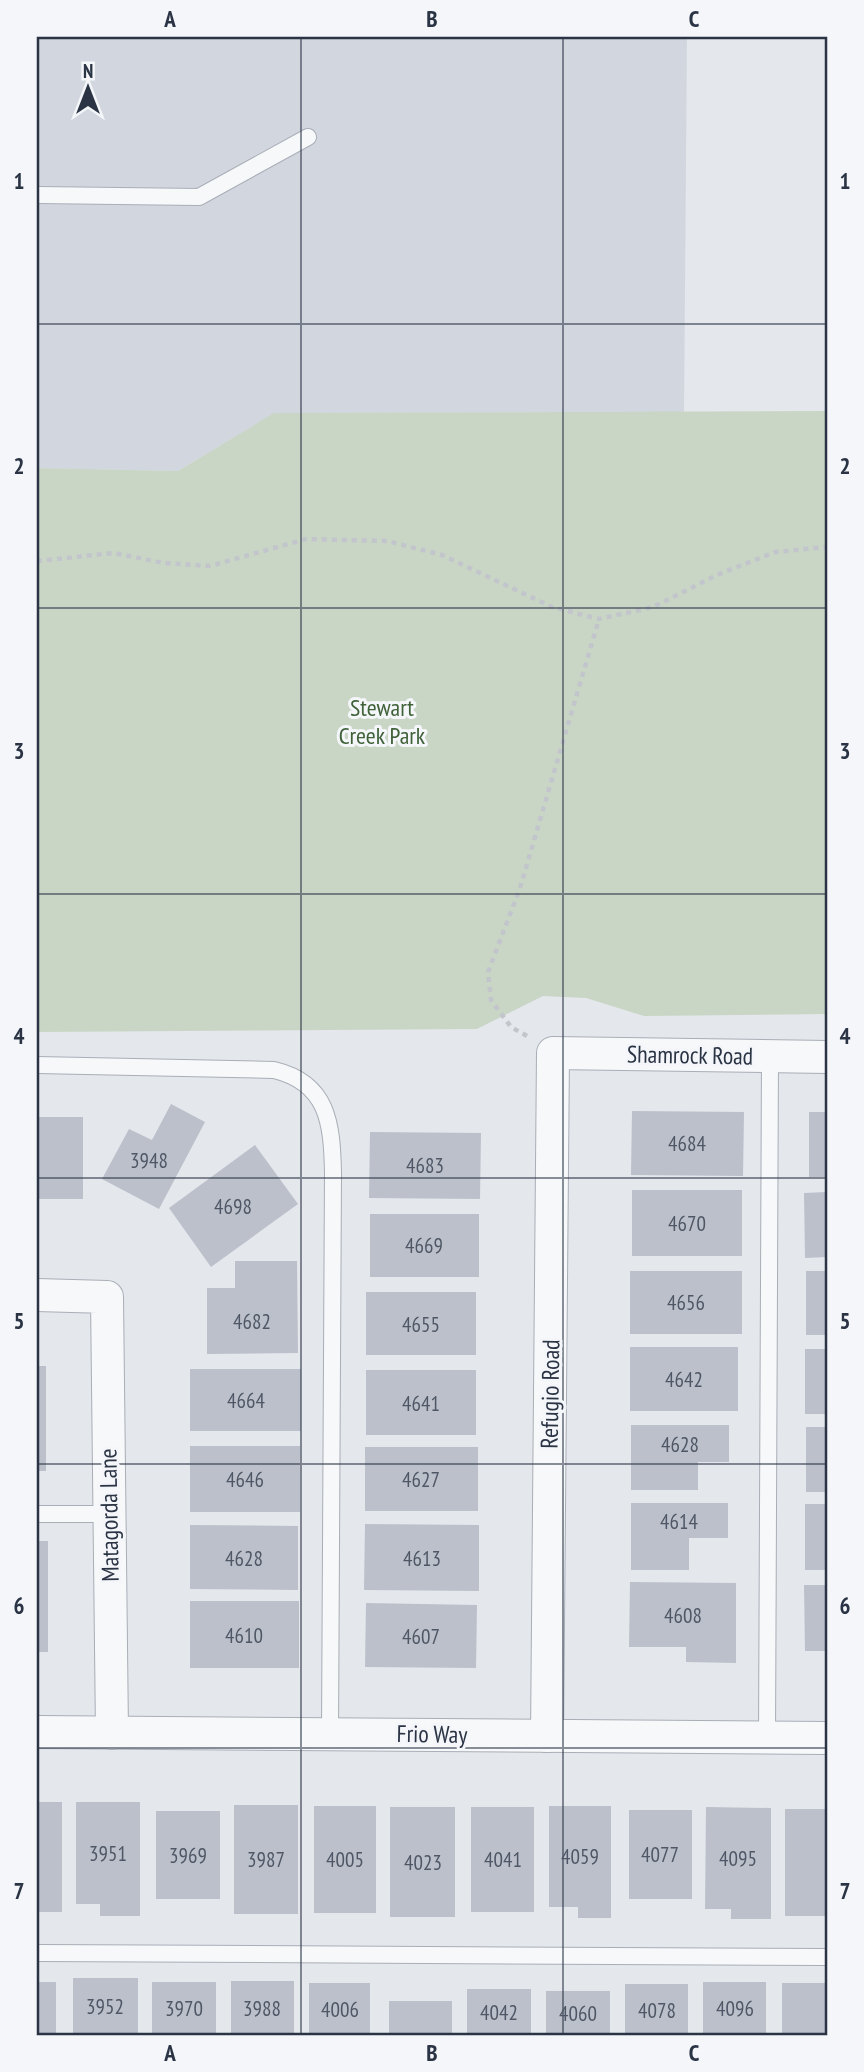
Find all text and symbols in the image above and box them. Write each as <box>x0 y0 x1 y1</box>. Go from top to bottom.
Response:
text: A <box>163 4 176 33</box>
text: B <box>426 4 438 33</box>
text: C <box>689 4 700 33</box>
north arrow <box>52 52 122 122</box>
text: N <box>83 59 93 83</box>
text: 1 <box>14 166 25 195</box>
text: 1 <box>840 166 851 195</box>
text: 2 <box>14 451 25 480</box>
text: 2 <box>840 451 851 480</box>
park label: Stewart Creek Park <box>339 692 426 751</box>
text: 3 <box>14 736 25 765</box>
text: 3 <box>840 736 851 765</box>
text: 4 <box>14 1021 25 1050</box>
text: 4 <box>840 1021 851 1050</box>
street label: Shamrock Road <box>627 1038 753 1072</box>
house number: 4684 <box>668 1130 706 1157</box>
house number: 3948 <box>130 1147 168 1174</box>
house number: 4683 <box>406 1152 444 1179</box>
house number: 4698 <box>214 1193 252 1220</box>
house number: 4670 <box>668 1210 706 1237</box>
house number: 4669 <box>405 1232 443 1259</box>
house number: 4656 <box>667 1289 705 1316</box>
text: 5 <box>14 1306 25 1335</box>
text: 5 <box>840 1306 851 1335</box>
house number: 4682 <box>233 1308 271 1335</box>
house number: 4655 <box>402 1311 440 1338</box>
street label: Refugio Road <box>534 1339 566 1449</box>
house number: 4642 <box>665 1366 703 1393</box>
house number: 4664 <box>227 1387 265 1414</box>
house number: 4641 <box>402 1390 440 1417</box>
house number: 4628 <box>661 1431 699 1458</box>
street label: Matagorda Lane <box>92 1448 126 1582</box>
house number: 4646 <box>226 1466 264 1493</box>
house number: 4627 <box>402 1466 440 1493</box>
house number: 4614 <box>660 1508 698 1535</box>
house number: 4628 <box>225 1545 263 1572</box>
house number: 4613 <box>403 1545 441 1572</box>
text: 6 <box>14 1591 25 1620</box>
text: 6 <box>840 1591 851 1620</box>
house number: 4608 <box>664 1602 702 1629</box>
house number: 4610 <box>225 1622 263 1649</box>
house number: 4607 <box>402 1623 440 1650</box>
street label: Frio Way <box>396 1718 468 1750</box>
house number: 3951 <box>89 1840 127 1867</box>
house number: 4077 <box>641 1841 679 1868</box>
house number: 3969 <box>169 1842 207 1869</box>
house number: 4059 <box>561 1843 599 1870</box>
house number: 4095 <box>719 1845 757 1872</box>
house number: 3987 <box>247 1846 285 1873</box>
house number: 4005 <box>326 1846 364 1873</box>
house number: 4041 <box>484 1846 522 1873</box>
house number: 4023 <box>404 1849 442 1876</box>
text: 7 <box>14 1876 25 1905</box>
text: 7 <box>840 1876 851 1905</box>
house number: 3952 <box>86 1993 124 2020</box>
house number: 3970 <box>165 1995 203 2022</box>
house number: 3988 <box>243 1995 281 2022</box>
house number: 4096 <box>716 1995 754 2022</box>
house number: 4006 <box>321 1996 359 2023</box>
house number: 4078 <box>638 1997 676 2024</box>
house number: 4042 <box>480 1999 518 2026</box>
house number: 4060 <box>559 2000 597 2027</box>
text: A <box>163 2038 176 2067</box>
text: B <box>426 2038 438 2067</box>
text: C <box>689 2038 700 2067</box>

